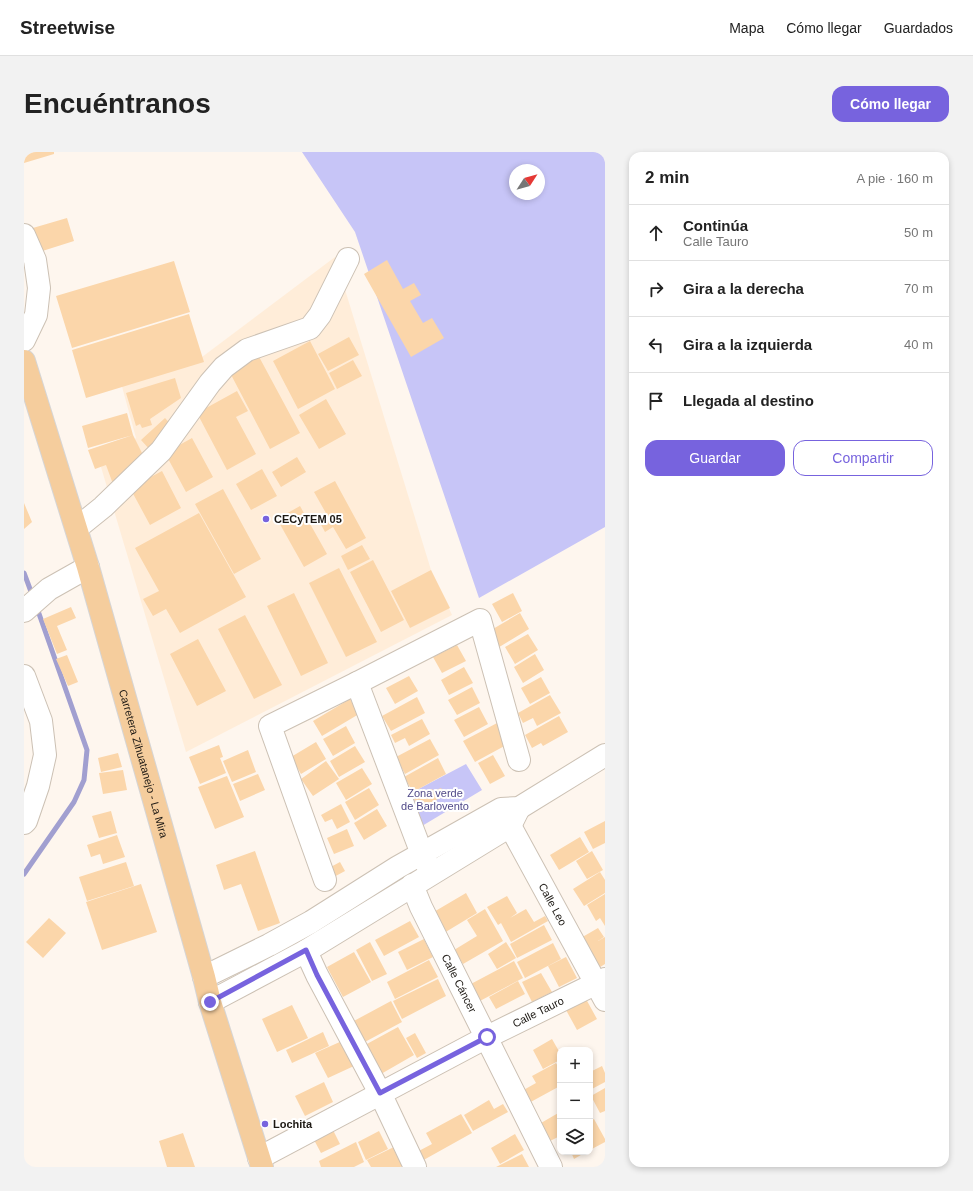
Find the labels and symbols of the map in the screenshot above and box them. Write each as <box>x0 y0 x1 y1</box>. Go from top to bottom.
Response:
north arrow <box>509 164 545 200</box>
place label: CECyTEM 05 <box>274 513 342 525</box>
marker: CECyTEM 05 <box>261 514 271 524</box>
street label: Carretera Zihuatanejo - La Mira <box>117 688 171 840</box>
park label: Zona verde de Barlovento <box>401 787 469 812</box>
street label: Calle Leo <box>536 881 569 928</box>
street label: Calle Cáncer <box>440 952 479 1015</box>
route end <box>201 993 219 1011</box>
street label: Calle Tauro <box>510 994 566 1030</box>
route start <box>478 1028 496 1046</box>
place label: Lochita <box>273 1118 313 1130</box>
marker: Lochita <box>260 1119 270 1129</box>

